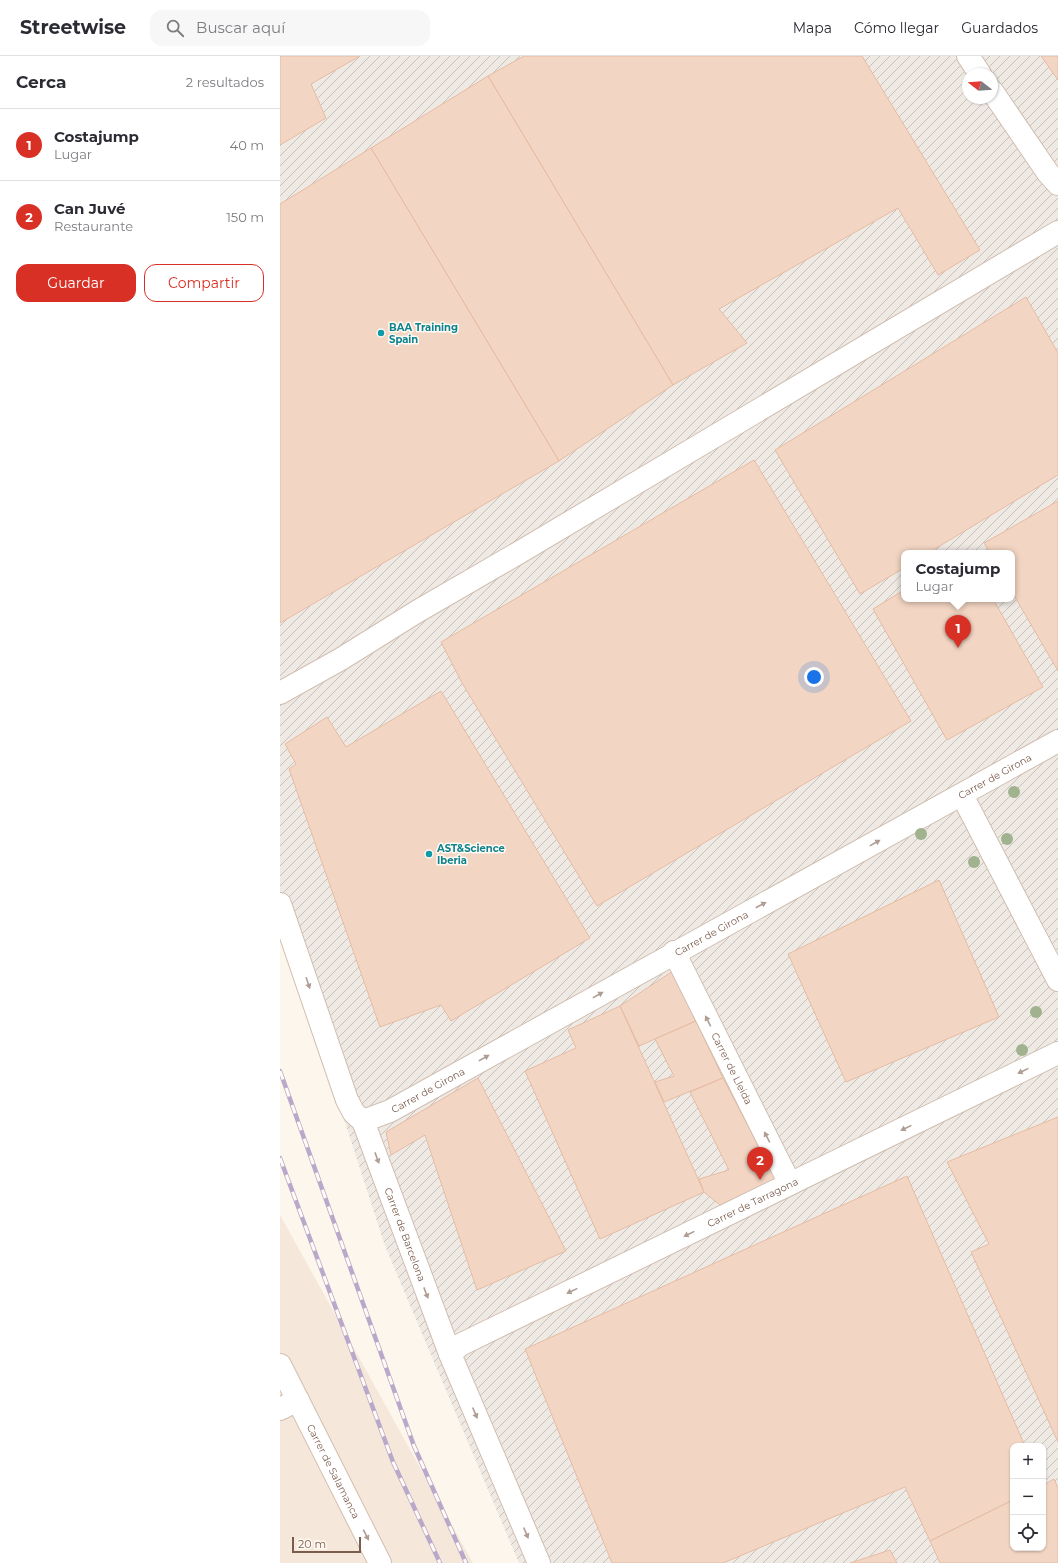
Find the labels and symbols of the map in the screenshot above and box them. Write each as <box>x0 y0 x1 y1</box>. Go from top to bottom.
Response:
north arrow <box>962 68 998 104</box>
place label: BAA Training Spain <box>389 321 458 346</box>
marker: BAA Training Spain <box>376 328 386 338</box>
pin: 1 <box>945 615 971 648</box>
your location <box>804 667 824 687</box>
street label: Carrer de Girona <box>956 751 1034 802</box>
one-way arrow <box>869 840 881 847</box>
place label: AST&Science Iberia <box>436 842 505 867</box>
marker: AST&Science Iberia <box>424 849 434 859</box>
one-way arrow <box>755 902 767 909</box>
street label: Carrer de Girona <box>672 908 751 959</box>
one-way arrow <box>305 978 311 990</box>
one-way arrow <box>592 991 604 998</box>
one-way arrow <box>705 1015 711 1027</box>
street label: Carrer de Lleida <box>708 1030 755 1107</box>
one-way arrow <box>478 1055 490 1062</box>
street label: Carrer de Girona <box>389 1065 467 1116</box>
one-way arrow <box>1017 1067 1029 1074</box>
one-way arrow <box>900 1124 912 1131</box>
one-way arrow <box>763 1131 770 1143</box>
pin: 2 <box>747 1147 773 1180</box>
one-way arrow <box>374 1152 380 1164</box>
street label: Carrer de Tarragona <box>705 1175 800 1230</box>
street label: Carrer de Barcelona <box>381 1186 428 1283</box>
one-way arrow <box>683 1231 694 1237</box>
one-way arrow <box>566 1287 577 1294</box>
one-way arrow <box>424 1288 430 1300</box>
one-way arrow <box>473 1408 479 1420</box>
street label: Carrer de Salamanca <box>304 1422 363 1521</box>
one-way arrow <box>524 1528 530 1540</box>
one-way arrow <box>363 1529 369 1541</box>
scale bar <box>292 1535 361 1554</box>

